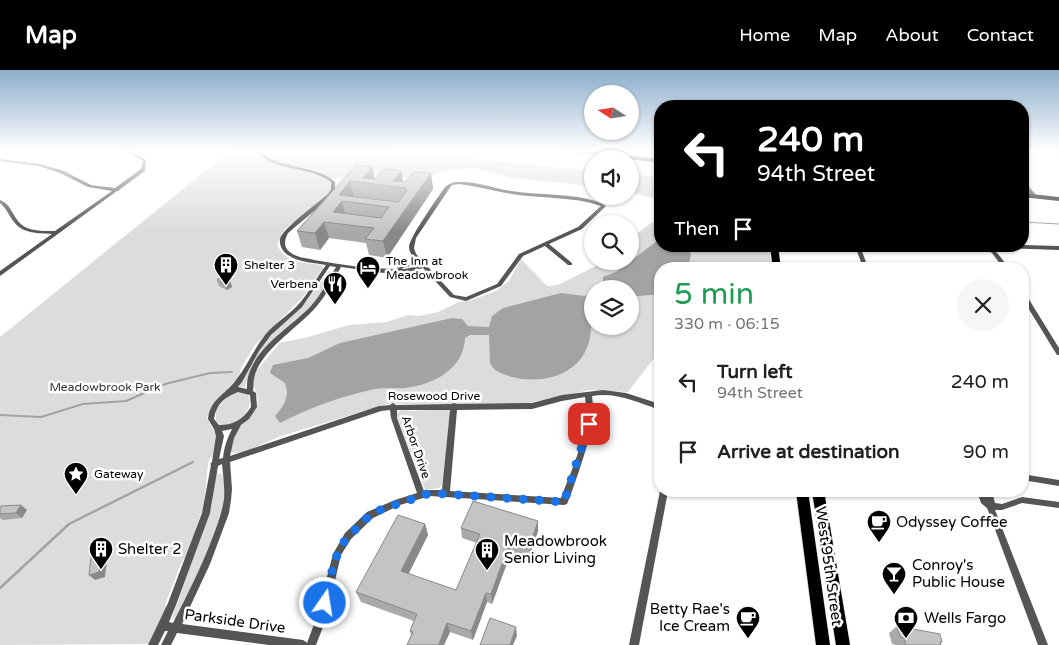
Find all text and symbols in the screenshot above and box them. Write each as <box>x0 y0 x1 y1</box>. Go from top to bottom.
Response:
text: Map <box>25 21 77 50</box>
text: Home <box>739 24 790 46</box>
text: Map <box>818 24 857 46</box>
text: About <box>885 24 939 46</box>
text: Contact <box>967 24 1034 46</box>
north arrow <box>584 85 639 140</box>
map controls <box>584 85 639 335</box>
text: 240 m <box>757 119 864 161</box>
icon: left <box>674 120 739 185</box>
button: sound <box>584 150 639 205</box>
text: 94th Street <box>757 161 875 187</box>
button: search <box>584 215 639 270</box>
icon: arrive <box>729 215 757 243</box>
text: Then <box>674 218 719 240</box>
building icon: Shelter 3 <box>213 252 239 286</box>
place label: The Inn at Meadowbrook <box>386 254 469 282</box>
hotel icon: The Inn at Meadowbrook <box>355 255 381 289</box>
place label: Shelter 3 <box>244 258 295 272</box>
restaurant icon: Verbena <box>322 271 348 305</box>
text: 5 min <box>674 276 754 313</box>
place label: Verbena <box>271 277 318 291</box>
button: close <box>957 279 1009 331</box>
button: layers <box>584 280 639 335</box>
text: 330 m · 06:15 <box>674 314 780 334</box>
text: Turn left <box>717 361 793 383</box>
icon: left <box>674 368 702 396</box>
text: 240 m <box>951 371 1009 393</box>
park label: Meadowbrook Park <box>49 380 161 394</box>
text: 94th Street <box>717 383 803 403</box>
street label: Rosewood Drive <box>388 389 481 403</box>
pin <box>568 403 610 445</box>
icon: arrive <box>575 410 603 438</box>
street label: Arbor Drive <box>399 414 433 480</box>
icon: arrive <box>674 438 702 466</box>
text: Arrive at destination <box>717 441 900 463</box>
text: 90 m <box>963 441 1009 463</box>
place icon: Gateway <box>63 461 89 495</box>
place label: Gateway <box>94 467 144 481</box>
street label: West 95th Street <box>812 505 846 627</box>
cafe icon: Odyssey Coffee <box>866 509 892 543</box>
place label: Odyssey Coffee <box>896 513 1008 531</box>
place label: Meadowbrook Senior Living <box>504 532 607 567</box>
building icon: Shelter 2 <box>88 536 114 570</box>
building icon: Meadowbrook Senior Living <box>474 537 500 571</box>
place label: Shelter 2 <box>118 540 182 558</box>
place label: Conroy's Public House <box>912 556 1005 591</box>
bar icon: Conroy's Public House <box>881 561 907 595</box>
position arrow <box>298 576 350 628</box>
place label: Betty Rae's Ice Cream <box>650 600 730 635</box>
street label: Parkside Drive <box>183 605 287 637</box>
cafe icon: Betty Rae's Ice Cream <box>735 605 761 639</box>
bank icon: Wells Fargo <box>893 605 919 639</box>
place label: Wells Fargo <box>924 609 1006 627</box>

